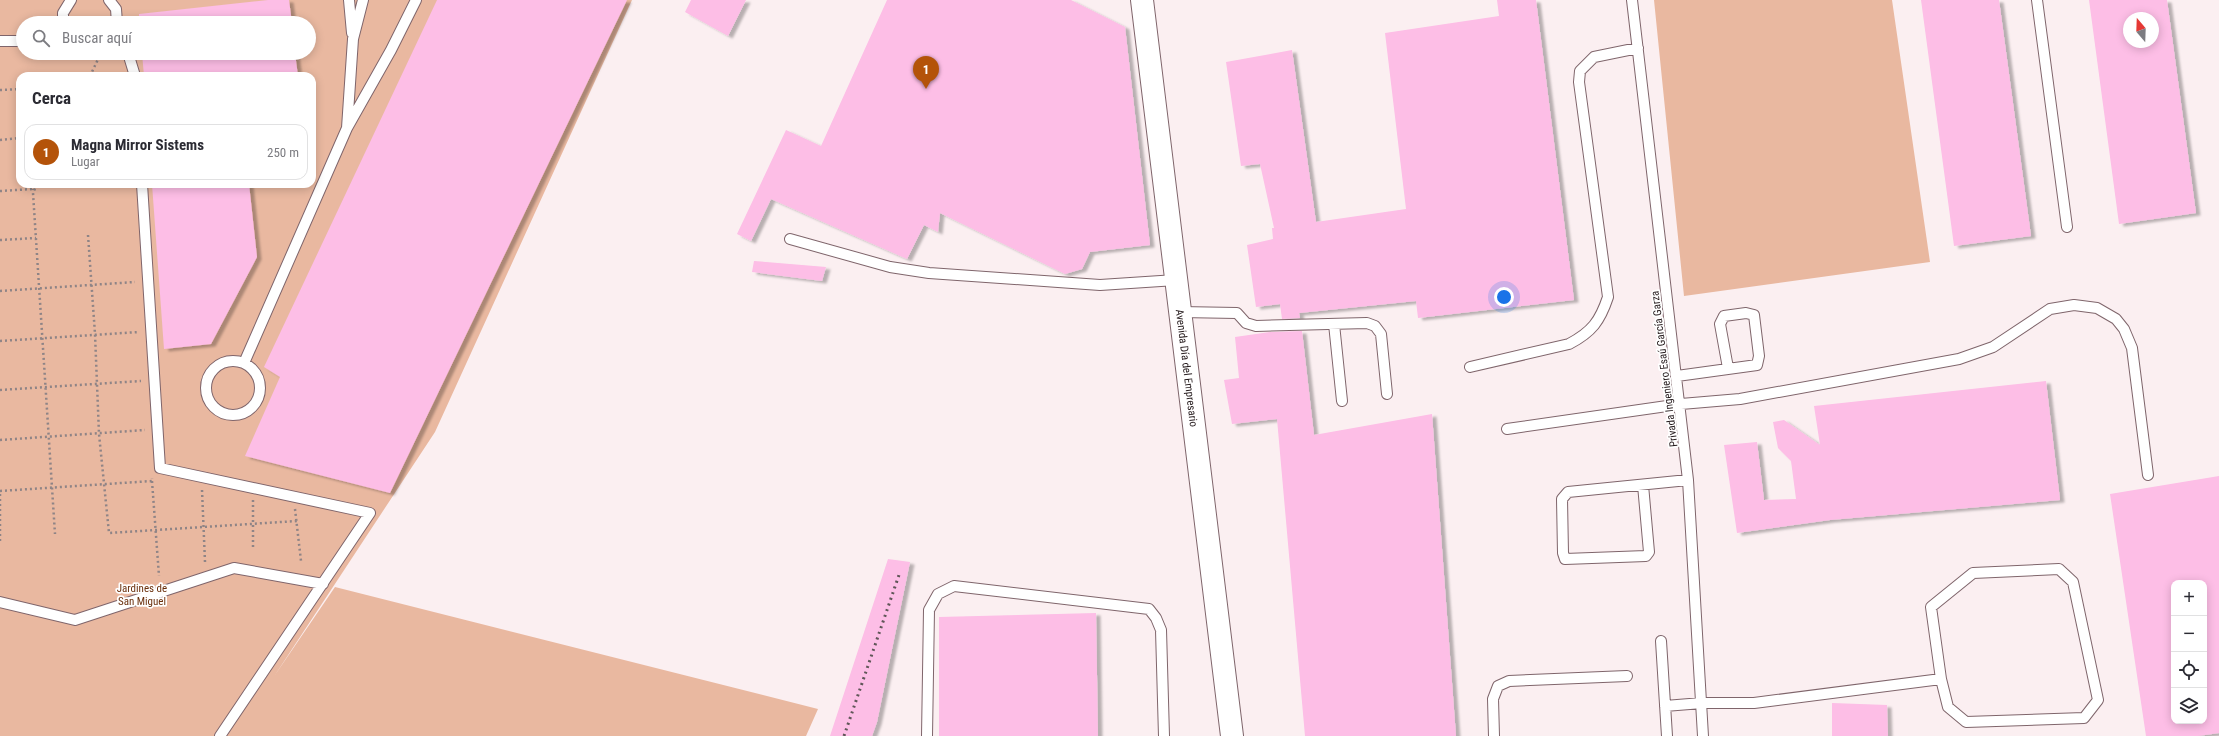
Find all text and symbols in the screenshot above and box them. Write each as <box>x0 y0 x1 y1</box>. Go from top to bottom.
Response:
north arrow <box>2123 12 2159 48</box>
search box <box>16 16 316 60</box>
icon: search <box>30 27 52 49</box>
text: Buscar aquí <box>62 29 132 47</box>
pin: 1 <box>913 56 939 89</box>
text: Cerca <box>32 88 71 108</box>
text: Magna Mirror Sistems <box>71 136 204 154</box>
text: 1 <box>43 145 49 160</box>
text: 250 m <box>267 145 299 160</box>
text: Lugar <box>71 154 100 169</box>
your location <box>1494 287 1514 307</box>
street label: Privada Ingeniero Esaú García Garza <box>1648 290 1681 448</box>
street label: Avenida Día del Empresario <box>1173 308 1200 428</box>
map controls <box>2171 580 2207 724</box>
button: + <box>2171 580 2207 616</box>
park label: Jardines de San Miguel <box>117 582 167 608</box>
button: − <box>2171 616 2207 652</box>
button: locate <box>2171 652 2207 688</box>
button: layers <box>2171 688 2207 724</box>

